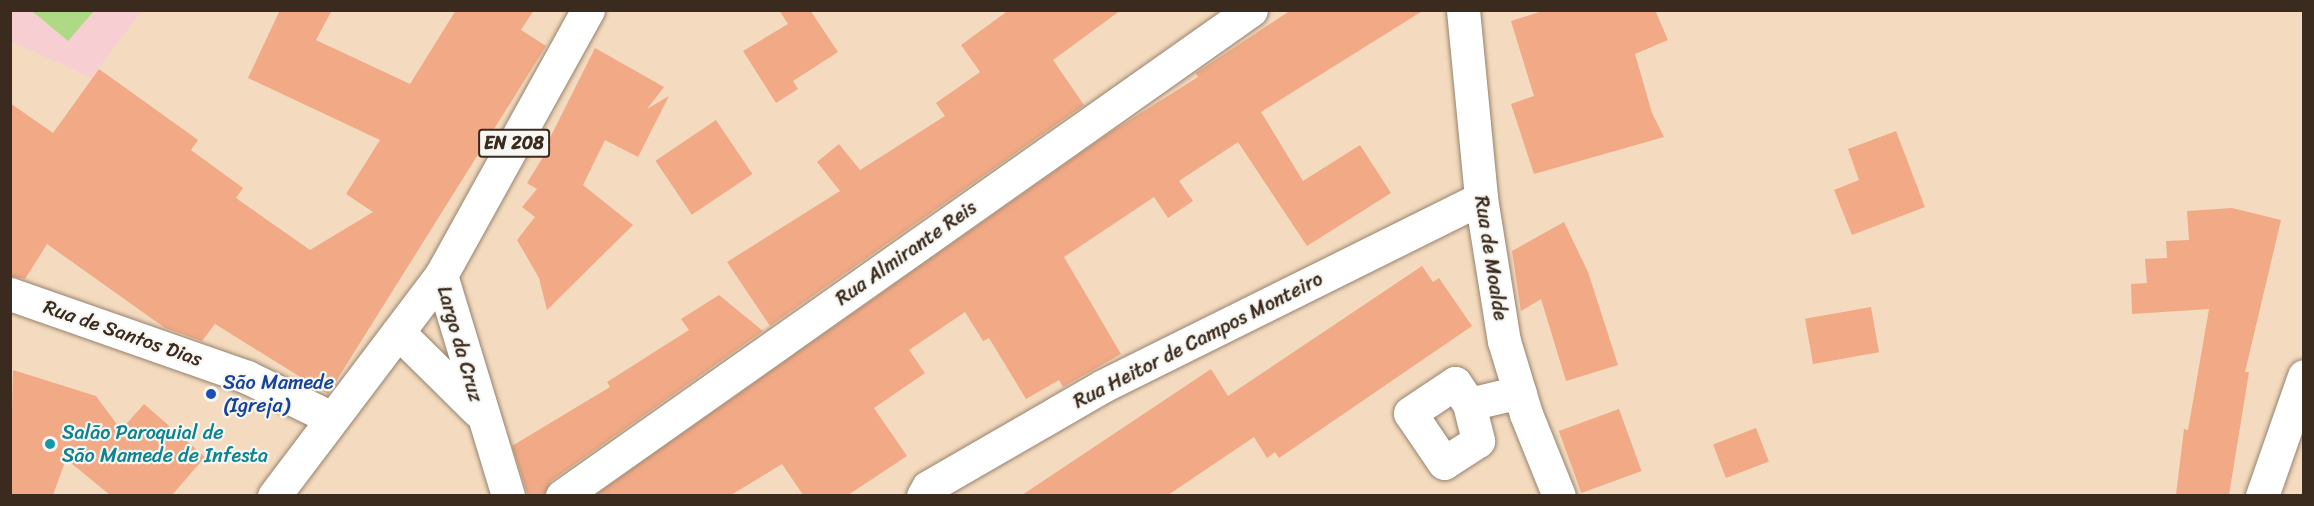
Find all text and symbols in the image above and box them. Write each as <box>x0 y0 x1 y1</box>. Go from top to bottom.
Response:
road number: EN 208 <box>478 128 550 158</box>
street label: Rua de Moalde <box>1469 194 1513 322</box>
street label: Rua Almirante Reis <box>830 195 982 311</box>
street label: Rua Heitor de Campos Monteiro <box>1069 266 1327 414</box>
street label: Largo da Cruz <box>432 283 488 405</box>
street label: Rua de Santos Dias <box>40 295 206 371</box>
place label: São Mamede (Igreja) <box>223 371 333 418</box>
marker: São Mamede (Igreja) <box>204 387 218 401</box>
place label: Salão Paroquial de São Mamede de Infesta <box>62 420 268 467</box>
marker: Salão Paroquial de São Mamede de Infesta <box>43 437 57 451</box>

